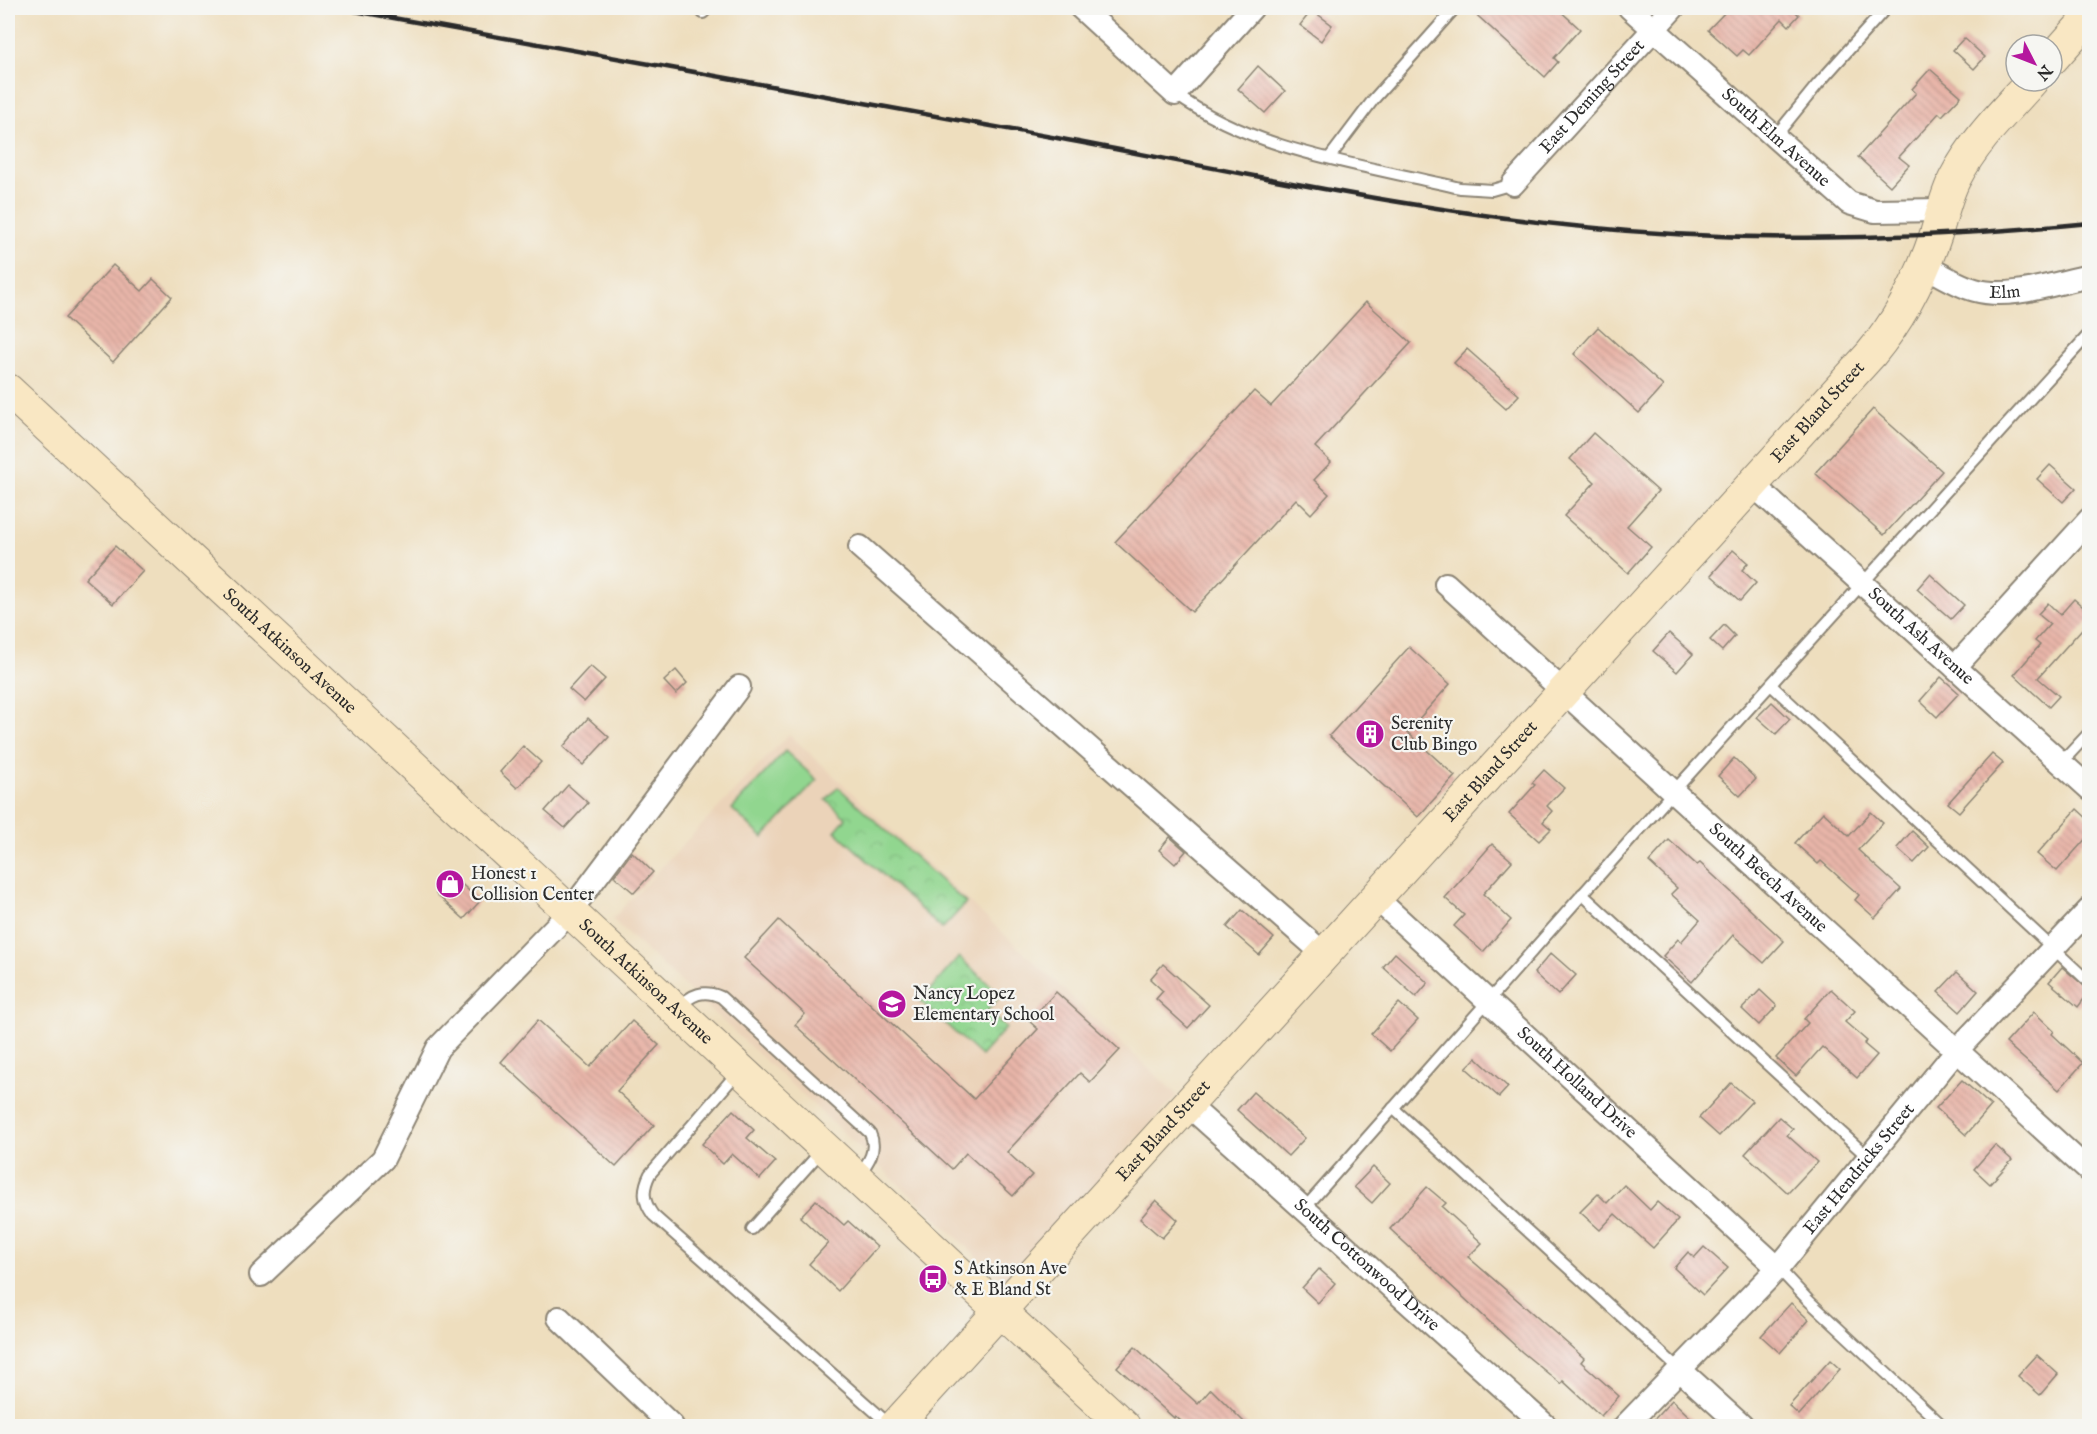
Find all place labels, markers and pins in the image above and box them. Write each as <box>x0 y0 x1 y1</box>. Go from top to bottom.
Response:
place label: Serenity Club Bingo <box>1391 713 1478 757</box>
building icon: Serenity Club Bingo <box>1354 718 1386 750</box>
place label: Honest 1 Collision Center <box>471 863 594 907</box>
shop icon: Honest 1 Collision Center <box>434 868 466 900</box>
place label: Nancy Lopez Elementary School <box>913 983 1054 1027</box>
school or university icon: Nancy Lopez Elementary School <box>876 988 908 1020</box>
place label: S Atkinson Ave & E Bland St <box>954 1258 1067 1302</box>
bus stop icon: S Atkinson Ave & E Bland St <box>917 1263 949 1295</box>

